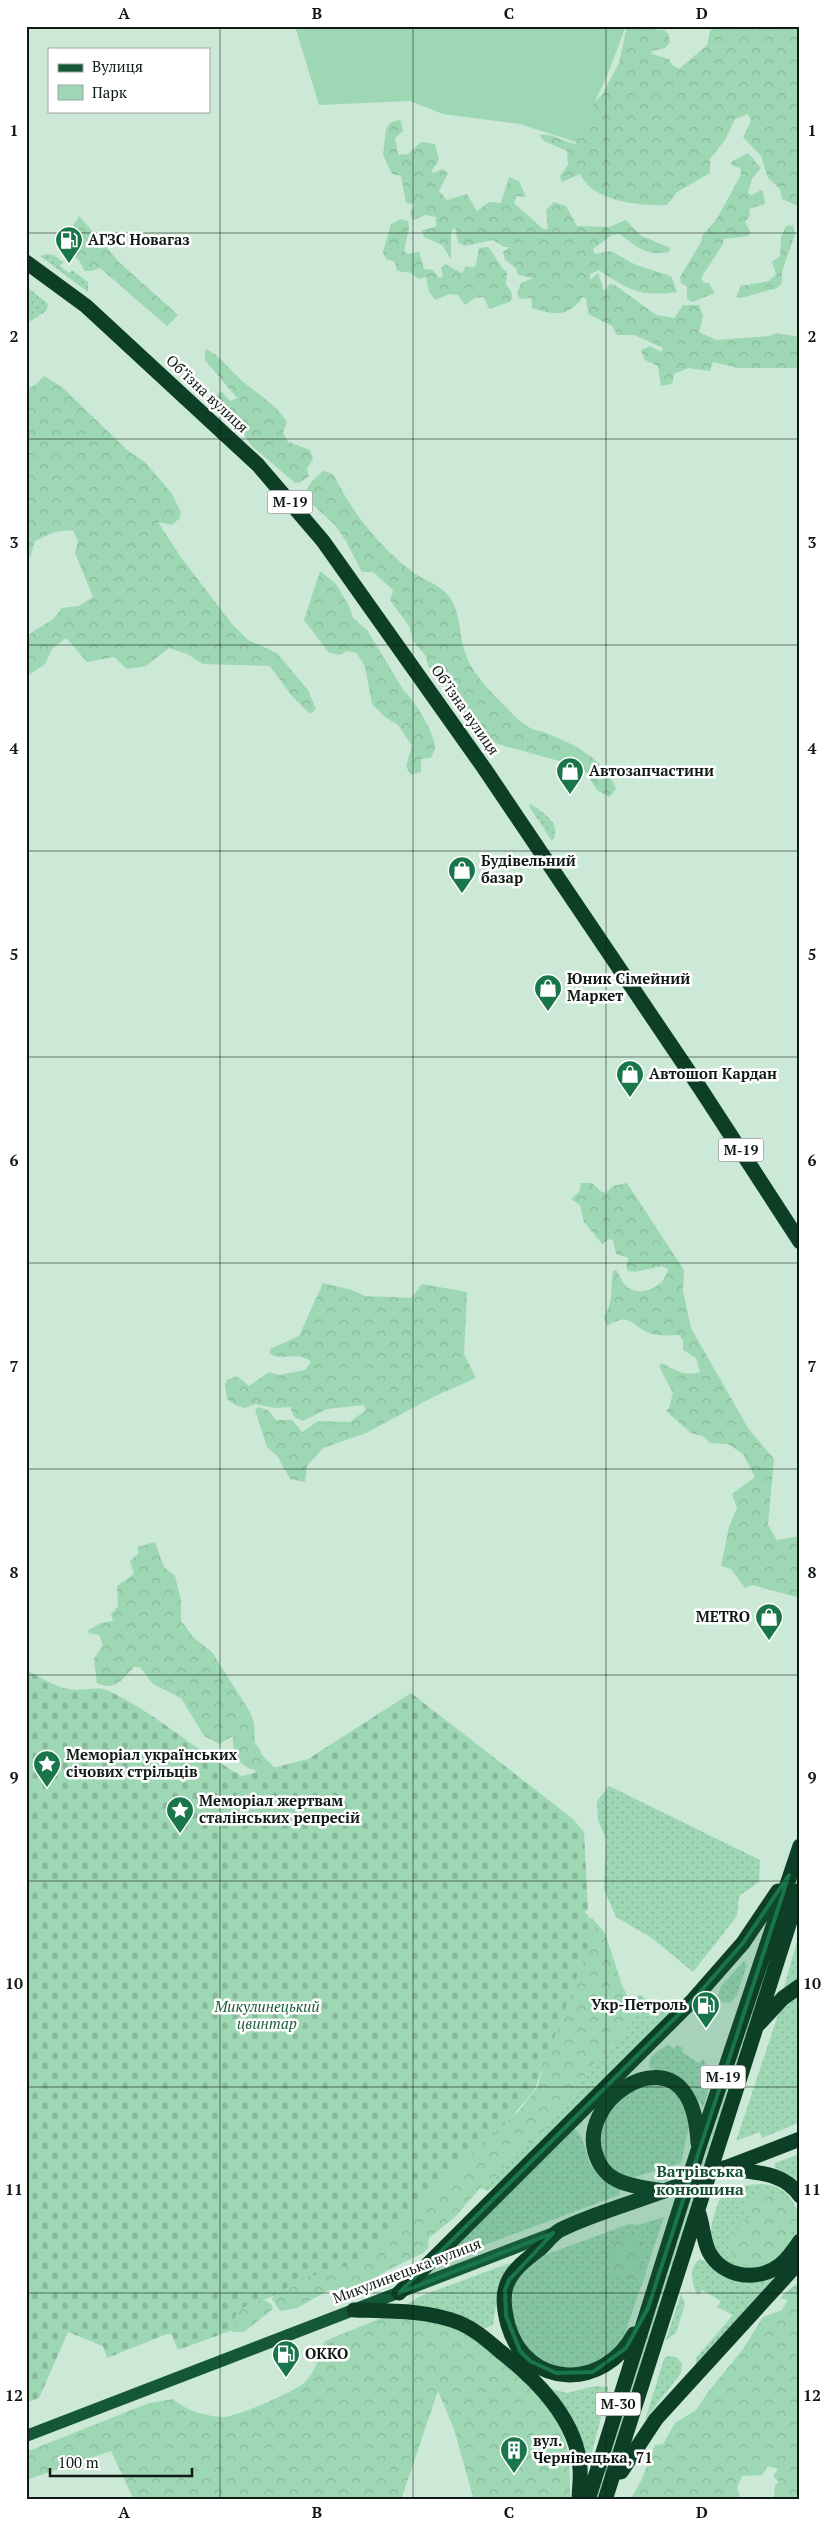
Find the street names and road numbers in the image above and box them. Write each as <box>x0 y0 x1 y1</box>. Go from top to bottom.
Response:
street label: Обʼїзна вулиця <box>162 350 253 437</box>
road number: М-19 <box>268 491 312 514</box>
street label: Обʼїзна вулиця <box>427 660 504 759</box>
road number: М-19 <box>718 1138 764 1162</box>
road number: М-19 <box>700 2066 746 2088</box>
street label: Микулинецька вулиця <box>330 2233 484 2308</box>
road number: М-30 <box>596 2392 640 2416</box>

